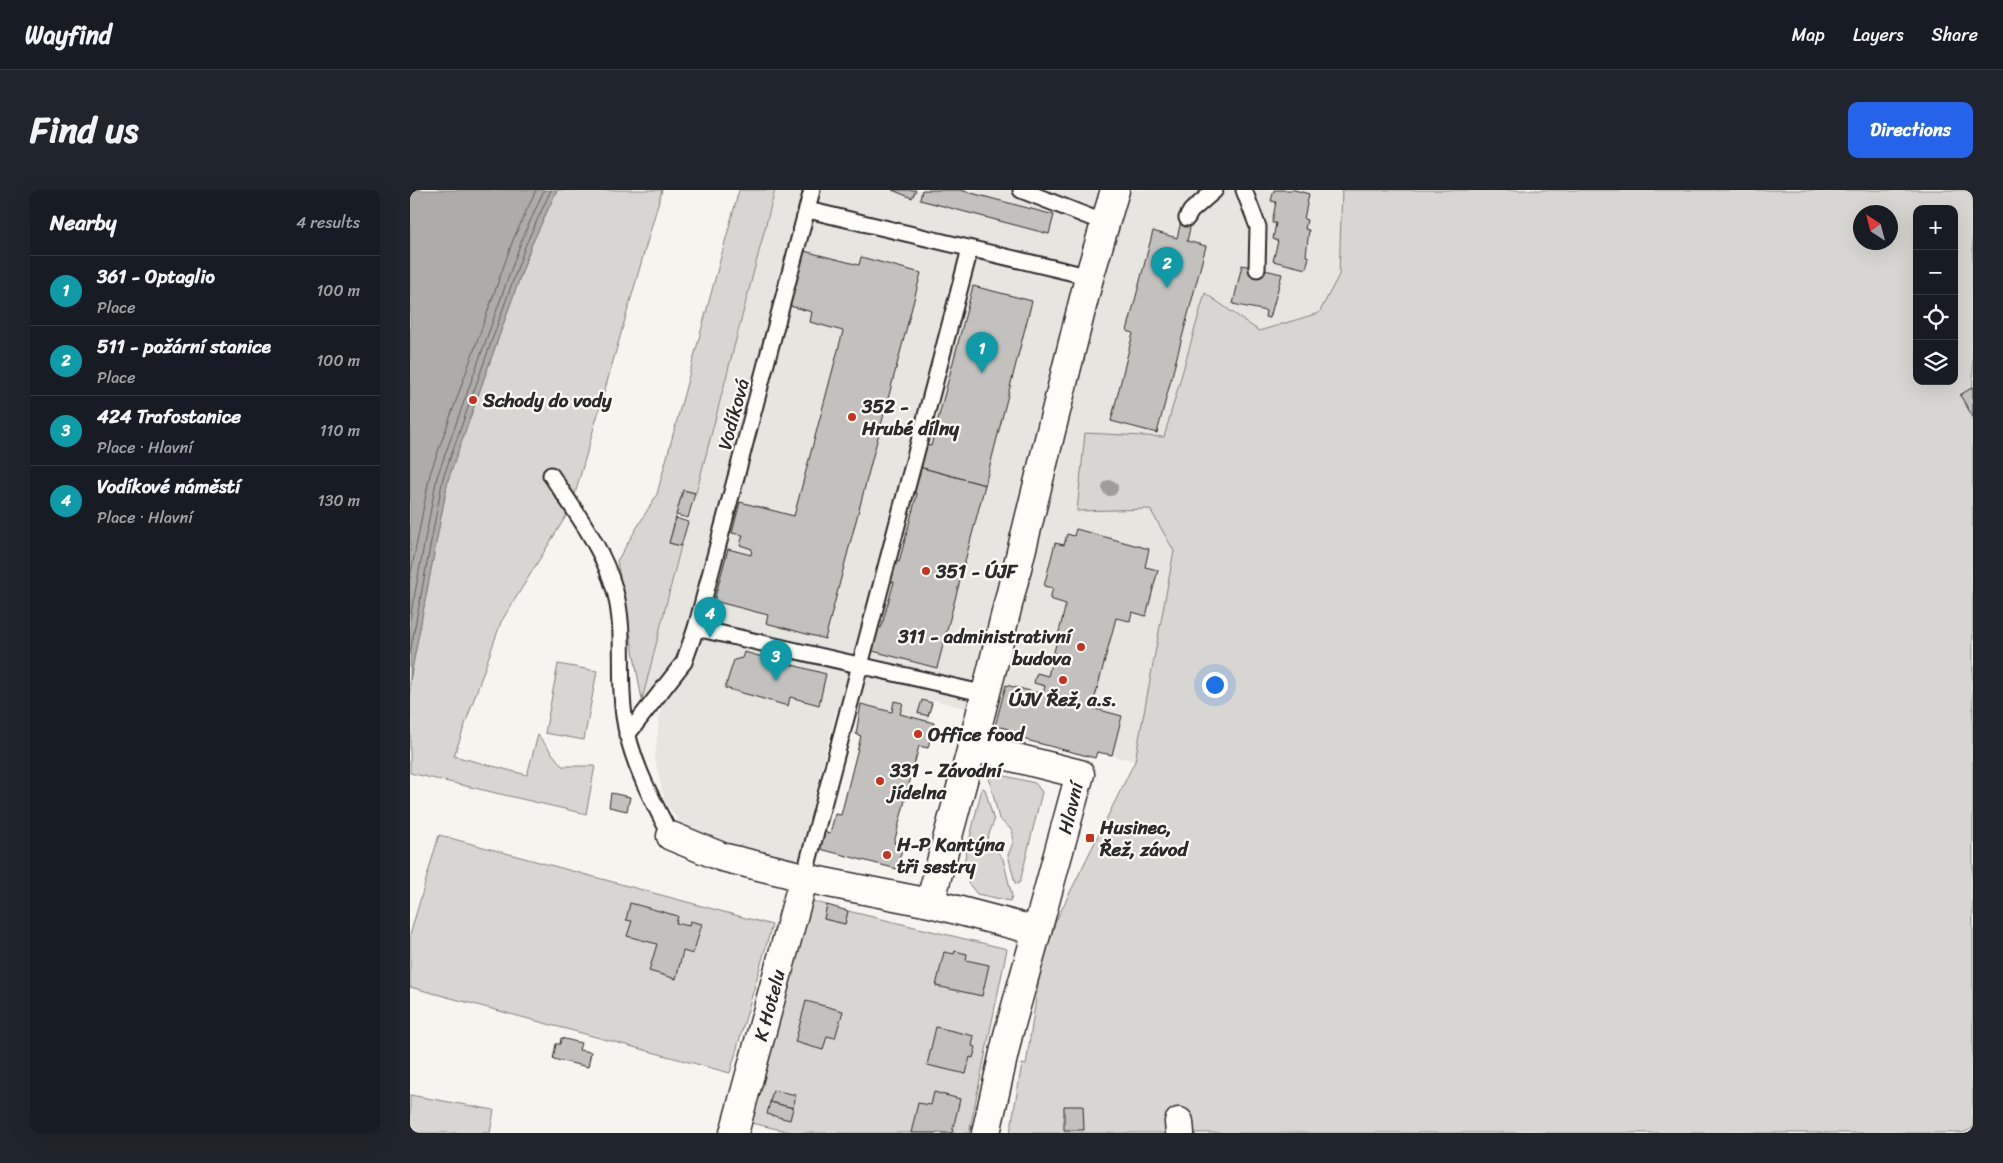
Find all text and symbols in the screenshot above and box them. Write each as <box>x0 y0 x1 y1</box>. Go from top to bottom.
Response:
text: Wayfind <box>25 14 111 56</box>
text: Map <box>1792 19 1825 51</box>
text: Layers <box>1853 19 1904 51</box>
text: Share <box>1932 19 1978 51</box>
text: Find us <box>30 99 138 161</box>
button: Directions <box>1848 102 1973 158</box>
text: Nearby <box>50 204 116 242</box>
north arrow <box>1853 205 1898 250</box>
map controls <box>1913 205 1958 385</box>
button: + <box>1913 205 1958 250</box>
text: 4 results <box>296 208 360 237</box>
pin: 2 <box>1151 247 1183 288</box>
button: − <box>1913 250 1958 295</box>
text: 361 - Optaglio <box>97 260 215 293</box>
text: 1 <box>63 276 69 305</box>
text: 100 m <box>316 276 360 305</box>
text: Place <box>97 293 136 322</box>
button: locate <box>1913 295 1958 340</box>
text: 511 - požární stanice <box>97 330 271 363</box>
pin: 1 <box>966 332 998 373</box>
button: layers <box>1913 340 1958 385</box>
text: 2 <box>61 346 71 375</box>
text: 100 m <box>316 346 360 375</box>
text: Place <box>97 363 136 392</box>
street label: Vodíková <box>708 374 759 454</box>
place label: Schody do vody <box>482 384 613 417</box>
place label: 352 - Hrubé dílny <box>861 390 960 445</box>
marker: Schody do vody <box>467 394 479 406</box>
text: 424 Trafostanice <box>97 400 241 433</box>
marker: 352 - Hrubé dílny <box>846 411 858 423</box>
text: 3 <box>62 416 70 445</box>
text: 110 m <box>320 416 360 445</box>
text: Place · Hlavní <box>97 433 193 462</box>
text: Vodíkové náměstí <box>97 470 240 503</box>
text: 4 <box>61 486 71 515</box>
text: 130 m <box>318 486 360 515</box>
text: Place · Hlavní <box>97 503 193 532</box>
place label: 351 - ÚJF <box>935 555 1018 588</box>
marker: 351 - ÚJF <box>920 565 932 577</box>
pin: 4 <box>694 597 726 638</box>
place label: 311 - administrativní budova <box>897 620 1074 675</box>
pin: 3 <box>760 640 792 681</box>
marker: 311 - administrativní budova <box>1075 641 1087 653</box>
your location <box>1202 672 1228 698</box>
marker: ÚJV Řež, a.s. <box>1057 674 1069 686</box>
place label: ÚJV Řež, a.s. <box>1009 683 1117 716</box>
place label: Office food <box>928 718 1026 751</box>
marker: Office food <box>912 728 924 740</box>
place label: 331 - Závodní jídelna <box>886 754 1004 809</box>
marker: 331 - Závodní jídelna <box>874 775 886 787</box>
street label: Hlavní <box>1048 776 1094 838</box>
place label: Husinec, Řež, závod <box>1099 811 1189 866</box>
place label: H-P Kantýna tři sestry <box>896 828 1005 883</box>
marker: Husinec, Řež, závod <box>1084 832 1096 844</box>
marker: H-P Kantýna tři sestry <box>881 849 893 861</box>
street label: K Hotelu <box>744 965 795 1045</box>

